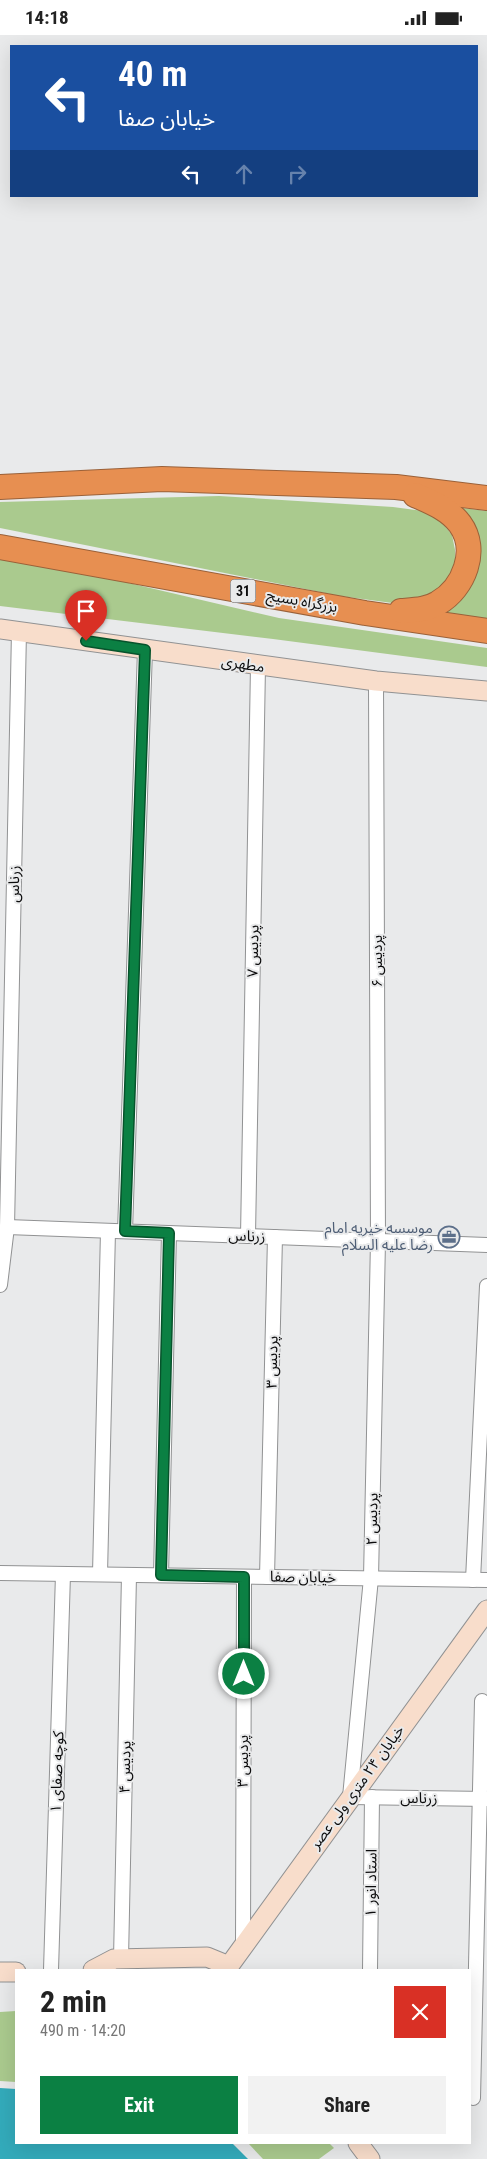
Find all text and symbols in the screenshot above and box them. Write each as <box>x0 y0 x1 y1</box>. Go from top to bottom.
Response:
text: 14:18 <box>25 6 69 29</box>
text: 40 m <box>118 54 187 95</box>
icon: left <box>35 65 100 130</box>
text: خیابان صفا <box>118 106 215 131</box>
icon: left <box>177 160 205 188</box>
icon: ahead <box>230 160 258 188</box>
icon: right <box>283 160 311 188</box>
road number: 31 <box>230 579 256 603</box>
street label: بزرگراه بسیج <box>265 586 339 619</box>
pin <box>65 590 107 641</box>
icon: arrive <box>72 597 100 625</box>
street label: مطهری <box>220 652 266 676</box>
street label: زرناس <box>5 865 23 903</box>
street label: پردیس ۷ <box>244 925 264 978</box>
street label: پردیس ۶ <box>368 935 387 987</box>
place label: موسسه خیریه امام رضا علیه السلام <box>325 1219 433 1256</box>
office icon: موسسه خیریه امام رضا علیه السلام <box>437 1225 461 1249</box>
street label: زرناس <box>228 1226 266 1246</box>
street label: پردیس ۳ <box>263 1336 283 1389</box>
street label: پردیس ۲ <box>363 1493 383 1546</box>
street label: خیابان صفا <box>270 1567 336 1587</box>
position arrow <box>217 1647 269 1699</box>
street label: خیابان ۲۴ متری ولی عصر <box>305 1721 408 1853</box>
street label: کوچه صفای ۱ <box>47 1730 68 1813</box>
street label: پردیس ۳ <box>234 1735 253 1787</box>
street label: پردیس ۴ <box>116 1741 136 1794</box>
street label: زرناس <box>400 1789 438 1807</box>
street label: استاد انور ۱ <box>361 1849 381 1917</box>
text: 2 min <box>40 1984 107 2019</box>
button: close <box>394 1986 446 2038</box>
text: 490 m · 14:20 <box>40 2021 126 2040</box>
button: Exit <box>40 2076 238 2134</box>
button: Share <box>248 2076 446 2134</box>

